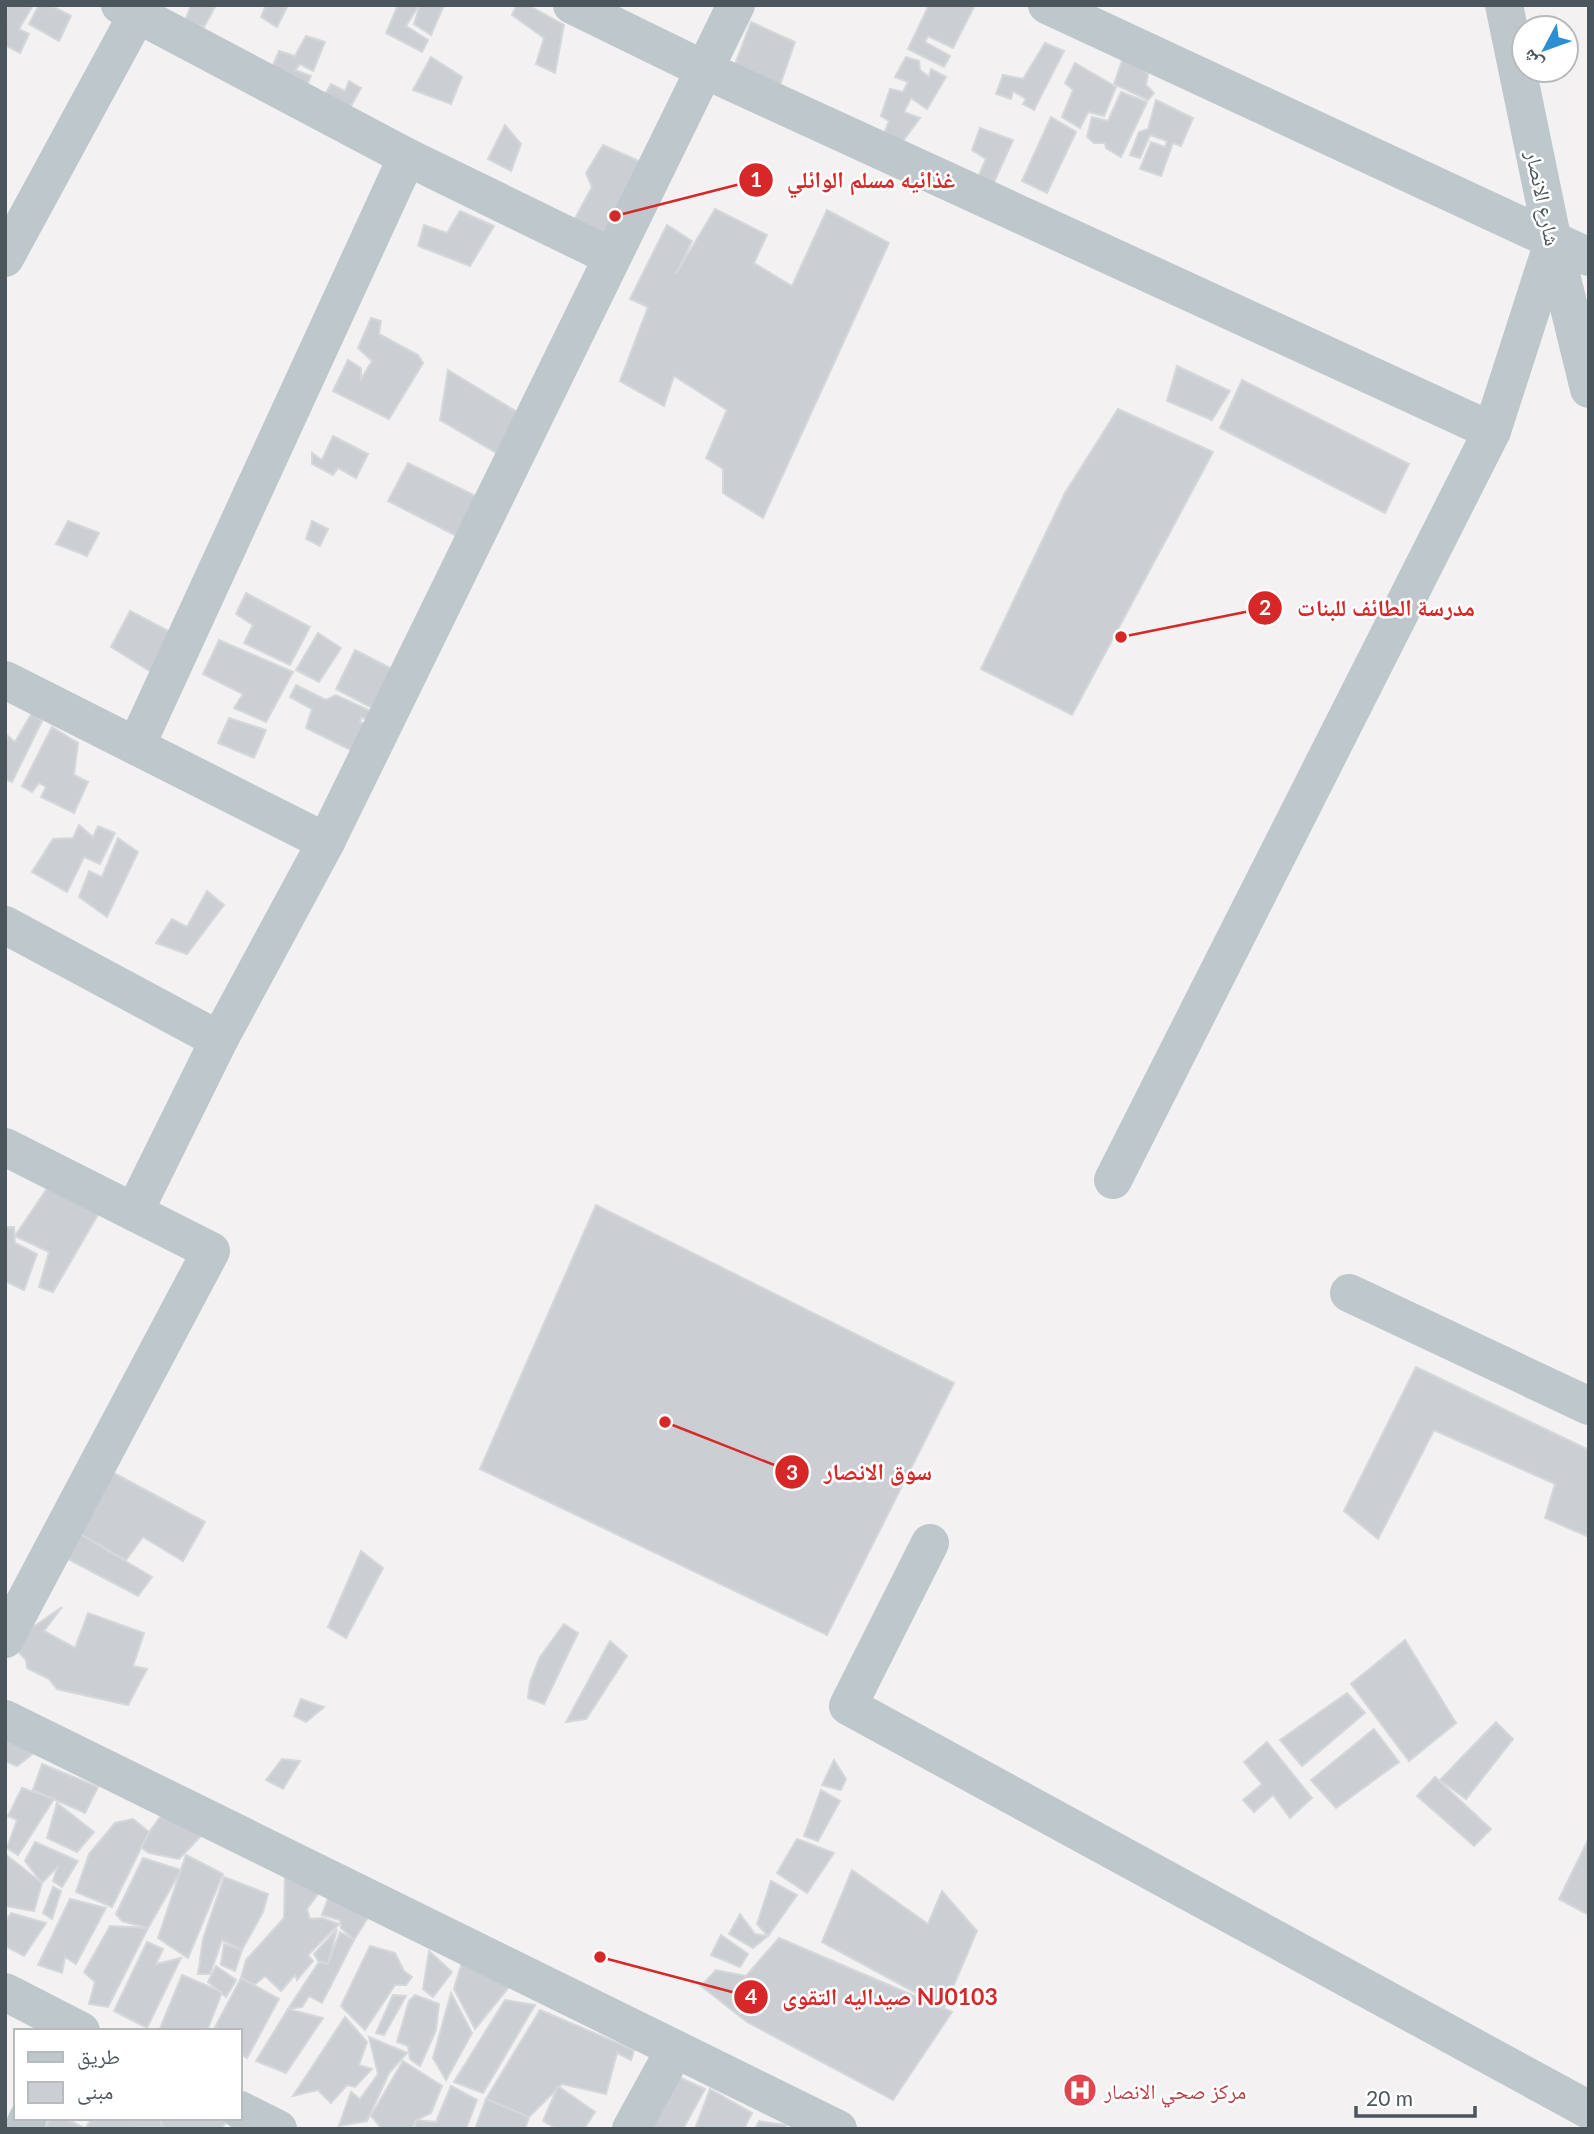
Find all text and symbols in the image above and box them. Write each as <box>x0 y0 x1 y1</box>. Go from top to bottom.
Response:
north arrow <box>1510 14 1580 84</box>
text: ش <box>1516 45 1548 76</box>
street label: شارع الانصار <box>1520 147 1566 248</box>
callout: غذائيه مسلم الوائلي <box>738 158 970 202</box>
text: غذائيه مسلم الوائلي <box>787 165 955 199</box>
text: 1 <box>750 166 762 191</box>
callout: مدرسة الطائف للبنات <box>1248 586 1489 630</box>
text: مدرسة الطائف للبنات <box>1297 593 1475 622</box>
text: 2 <box>1259 594 1271 619</box>
callout: سوق الانصار <box>775 1450 946 1494</box>
text: سوق الانصار <box>823 1457 932 1486</box>
text: 3 <box>786 1459 798 1484</box>
callout: صيداليه التقوى NJ0103 <box>733 1975 1012 2019</box>
text: صيداليه التقوى NJ0103 <box>782 1982 998 2011</box>
text: 4 <box>745 1983 757 2008</box>
legend <box>14 2029 242 2120</box>
text: طريق <box>77 2043 120 2070</box>
hospital icon: مركز صحي الانصار <box>1061 2071 1099 2109</box>
scale bar <box>1356 2074 1475 2118</box>
text: مبنى <box>77 2078 113 2105</box>
place label: مركز صحي الانصار <box>1103 2078 1246 2108</box>
text: 20 m <box>1366 2085 1413 2110</box>

